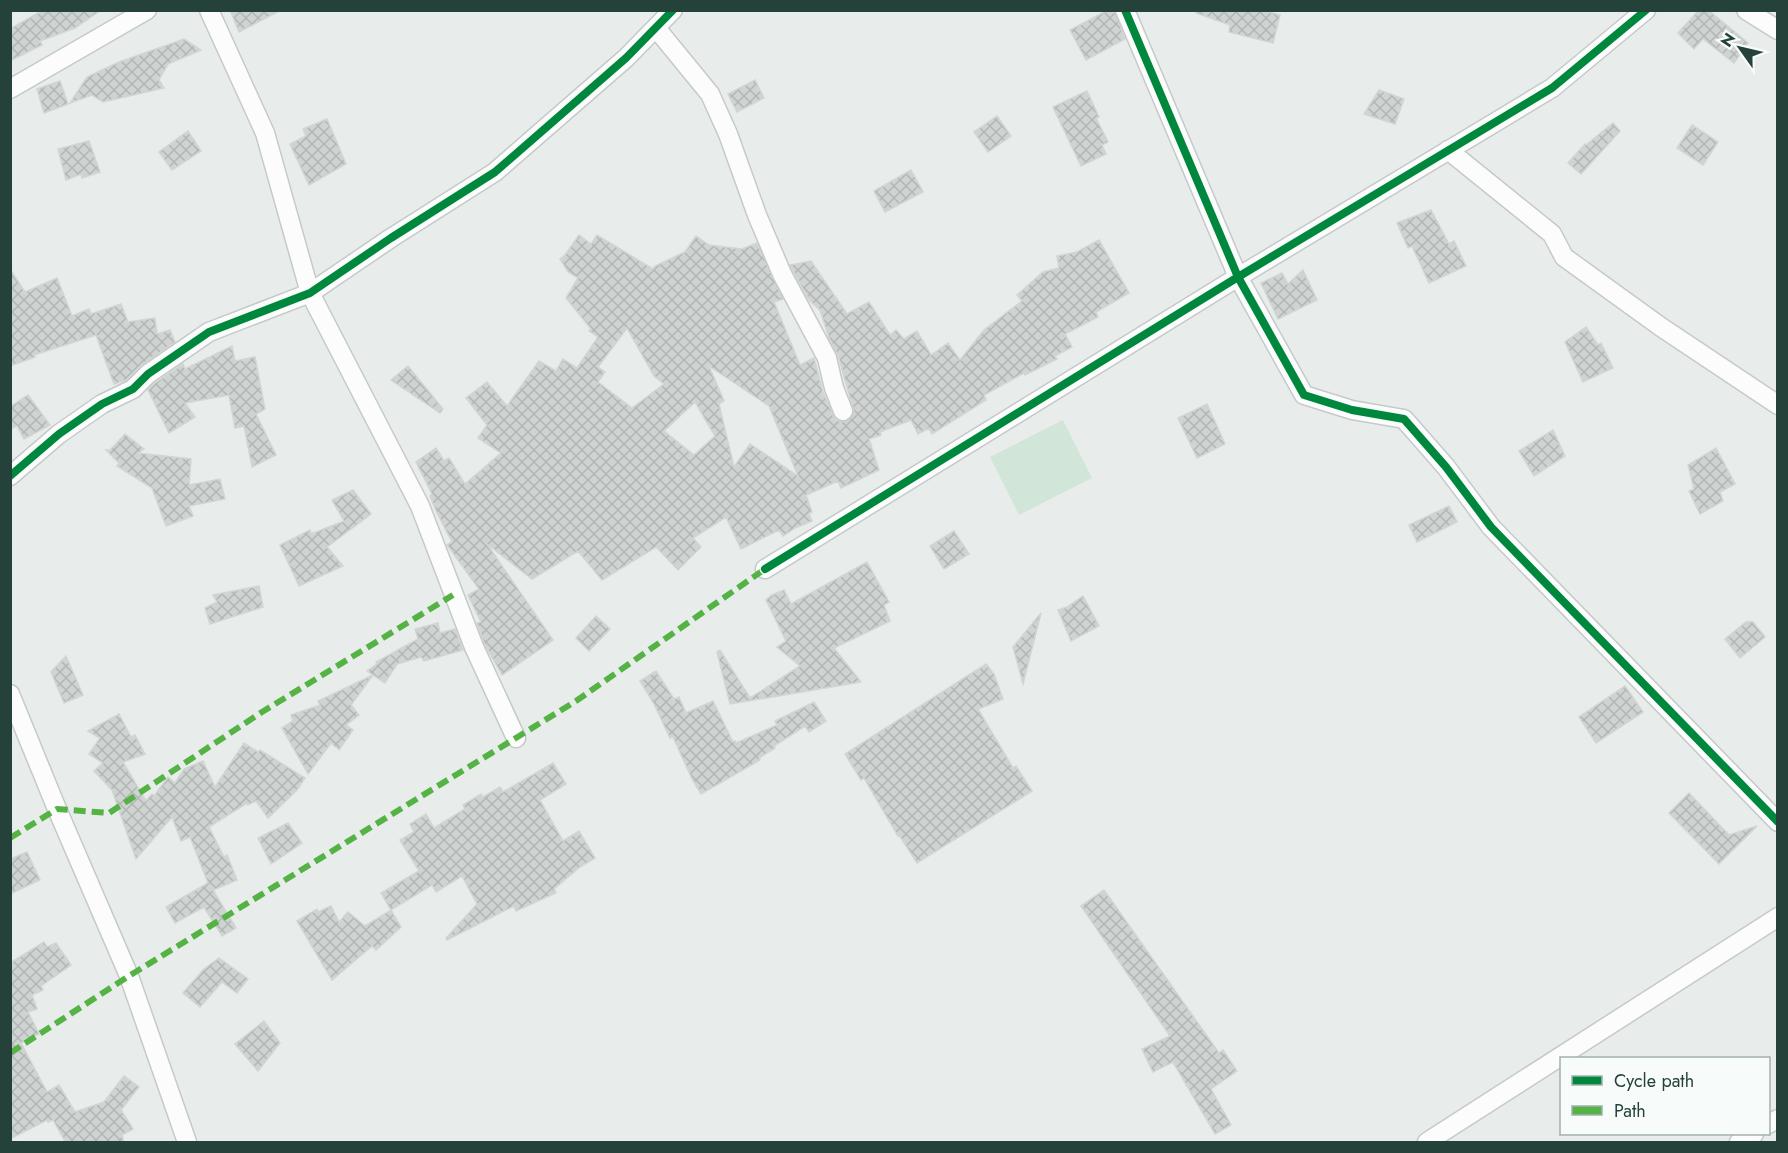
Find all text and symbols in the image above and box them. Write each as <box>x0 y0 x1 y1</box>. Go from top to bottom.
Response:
north arrow <box>1710 18 1770 78</box>
text: N <box>1715 28 1741 52</box>
legend <box>1560 1057 1770 1135</box>
text: Cycle path <box>1614 1068 1694 1094</box>
text: Path <box>1614 1098 1646 1124</box>

